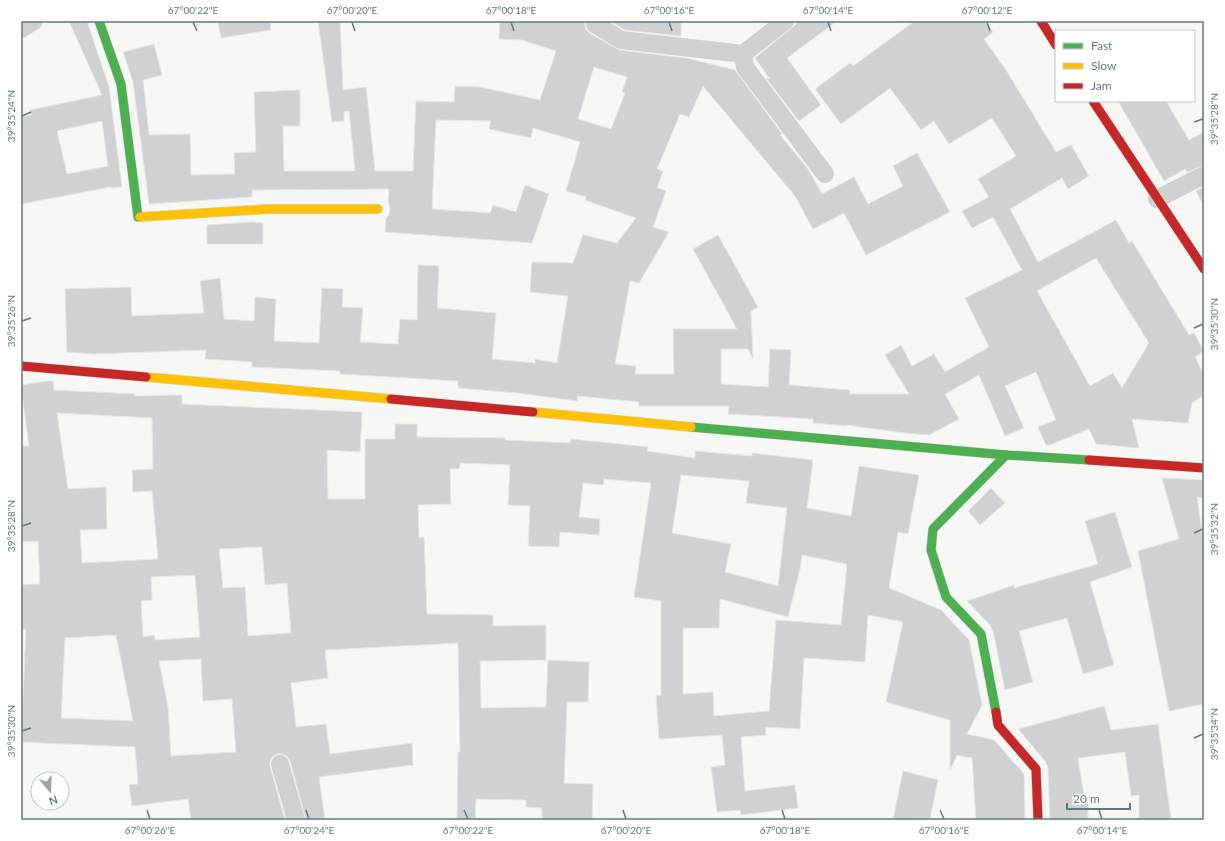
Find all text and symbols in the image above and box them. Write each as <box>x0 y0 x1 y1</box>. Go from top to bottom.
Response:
text: 67°00'22"E <box>168 4 218 16</box>
text: 67°00'20"E <box>327 4 377 16</box>
text: 67°00'18"E <box>486 4 536 16</box>
text: 67°00'16"E <box>644 4 694 16</box>
text: 67°00'14"E <box>803 4 853 16</box>
text: 67°00'12"E <box>962 4 1012 16</box>
legend <box>1055 30 1195 102</box>
text: Fast <box>1091 38 1113 53</box>
text: Slow <box>1091 58 1117 73</box>
text: Jam <box>1091 78 1112 93</box>
text: 39°35'24"N <box>5 90 17 142</box>
text: 39°35'28"N <box>1208 93 1220 145</box>
text: 39°35'26"N <box>5 295 17 347</box>
text: 39°35'30"N <box>1208 298 1220 350</box>
text: 39°35'28"N <box>5 500 17 552</box>
text: 39°35'32"N <box>1208 503 1220 555</box>
text: 39°35'30"N <box>5 705 17 757</box>
text: 39°35'34"N <box>1208 708 1220 760</box>
north arrow <box>30 771 70 811</box>
scale bar <box>1067 785 1130 811</box>
text: 20 m <box>1073 791 1100 806</box>
text: N <box>47 793 60 808</box>
text: 67°00'26"E <box>125 824 175 836</box>
text: 67°00'24"E <box>284 824 334 836</box>
text: 67°00'22"E <box>443 824 493 836</box>
text: 67°00'20"E <box>601 824 651 836</box>
text: 67°00'18"E <box>760 824 810 836</box>
text: 67°00'16"E <box>919 824 969 836</box>
text: 67°00'14"E <box>1077 824 1127 836</box>

